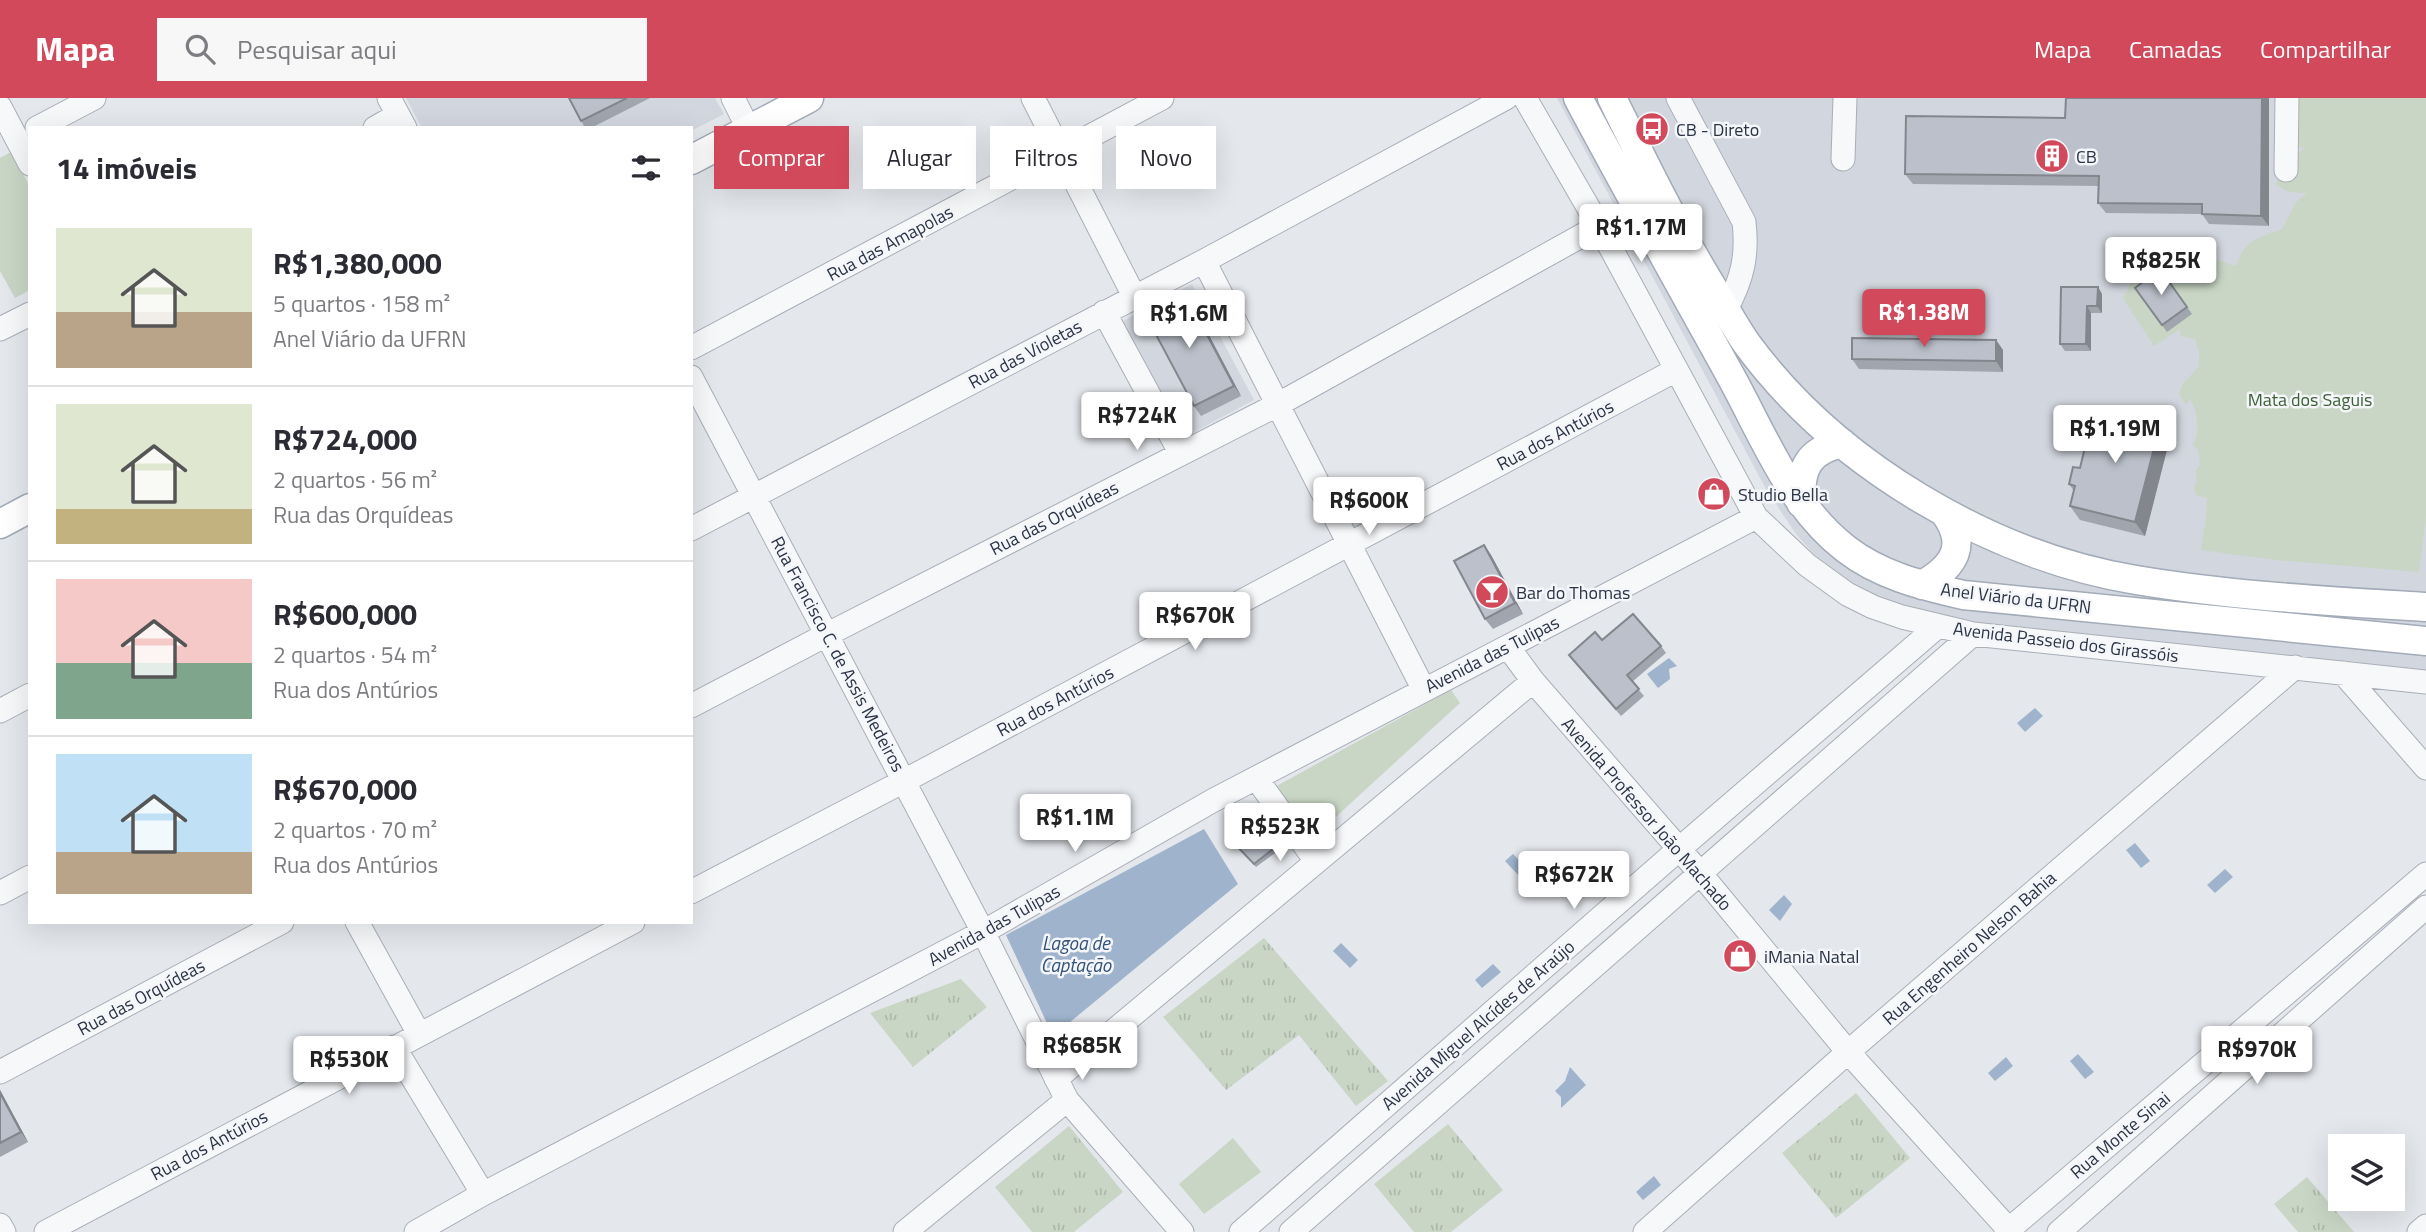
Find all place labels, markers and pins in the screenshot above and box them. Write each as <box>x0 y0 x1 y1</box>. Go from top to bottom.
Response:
bus stop icon: CB - Direto <box>1633 110 1671 148</box>
place label: CB - Direto <box>1676 116 1759 143</box>
building icon: CB <box>2033 137 2071 175</box>
place label: CB <box>2076 143 2097 170</box>
pin: R$1.17M <box>1576 204 1706 264</box>
pin: R$825K <box>2104 238 2218 297</box>
pin: R$1.38M <box>1859 289 1989 349</box>
pin: R$1.6M <box>1132 290 1246 350</box>
pin: R$724K <box>1080 392 1194 452</box>
pin: R$1.19M <box>2050 406 2180 465</box>
shop icon: Studio Bella <box>1695 475 1733 513</box>
pin: R$600K <box>1312 478 1426 537</box>
place label: Studio Bella <box>1738 481 1828 508</box>
bar icon: Bar do Thomas <box>1473 573 1511 611</box>
place label: Bar do Thomas <box>1516 579 1630 606</box>
pin: R$670K <box>1138 592 1252 652</box>
pin: R$1.1M <box>1018 794 1132 854</box>
pin: R$523K <box>1223 804 1337 863</box>
pin: R$672K <box>1517 852 1631 911</box>
shop icon: iMania Natal <box>1721 937 1759 975</box>
place label: iMania Natal <box>1764 943 1859 970</box>
pin: R$685K <box>1025 1023 1139 1082</box>
pin: R$970K <box>2200 1026 2314 1086</box>
pin: R$530K <box>292 1037 406 1096</box>

